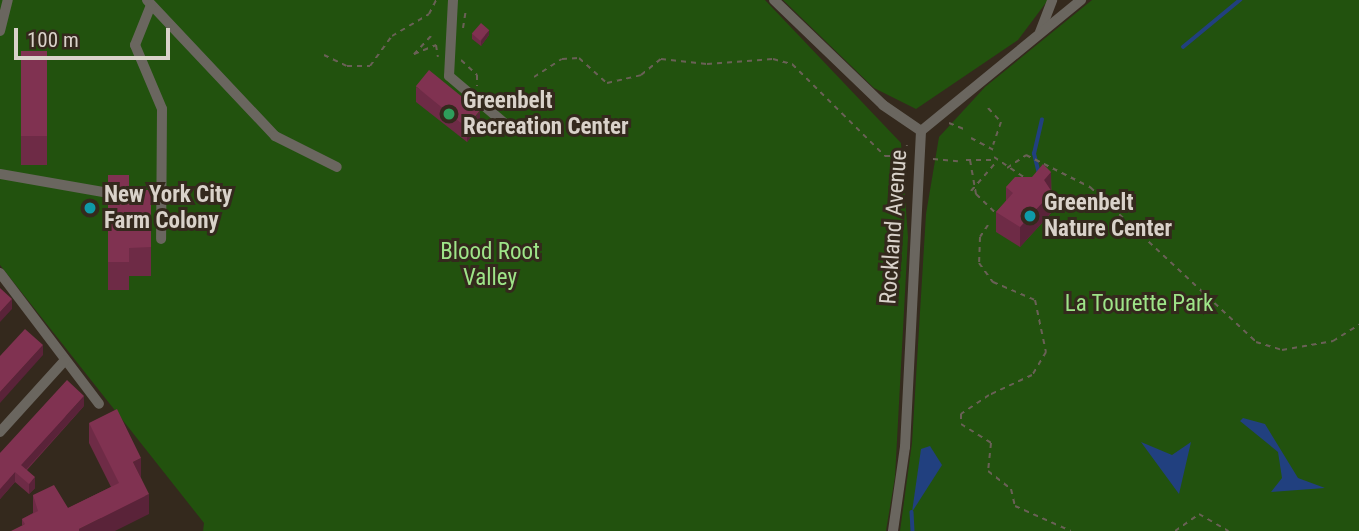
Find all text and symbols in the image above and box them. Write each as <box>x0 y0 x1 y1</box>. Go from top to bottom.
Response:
scale bar <box>18 14 173 58</box>
text: 100 m <box>27 28 79 52</box>
place label: Greenbelt Recreation Center <box>463 87 629 141</box>
marker: Greenbelt Recreation Center <box>441 106 457 122</box>
street label: Rockland Avenue <box>875 149 913 305</box>
place label: New York City Farm Colony <box>104 181 232 235</box>
place label: Greenbelt Nature Center <box>1044 189 1172 243</box>
marker: New York City Farm Colony <box>82 200 98 216</box>
marker: Greenbelt Nature Center <box>1022 208 1038 224</box>
park label: Blood Root Valley <box>440 238 540 292</box>
park label: La Tourette Park <box>1064 290 1214 318</box>

